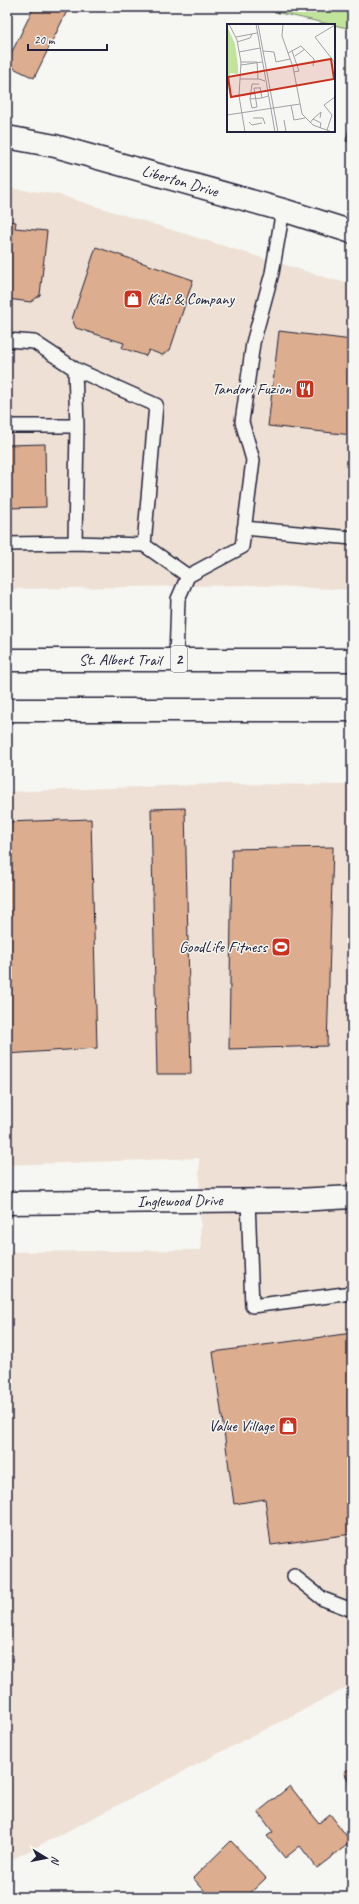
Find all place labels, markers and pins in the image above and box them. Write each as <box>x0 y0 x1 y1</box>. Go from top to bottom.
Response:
shop icon: Kids & Company <box>122 288 144 310</box>
place label: Kids & Company <box>147 289 235 309</box>
restaurant icon: Tandori Fuzion <box>294 378 316 400</box>
place label: Tandori Fuzion <box>212 379 292 399</box>
sports icon: GoodLife Fitness <box>270 936 292 958</box>
place label: GoodLife Fitness <box>179 937 269 957</box>
shop icon: Value Village <box>277 1415 299 1437</box>
place label: Value Village <box>209 1416 276 1436</box>

